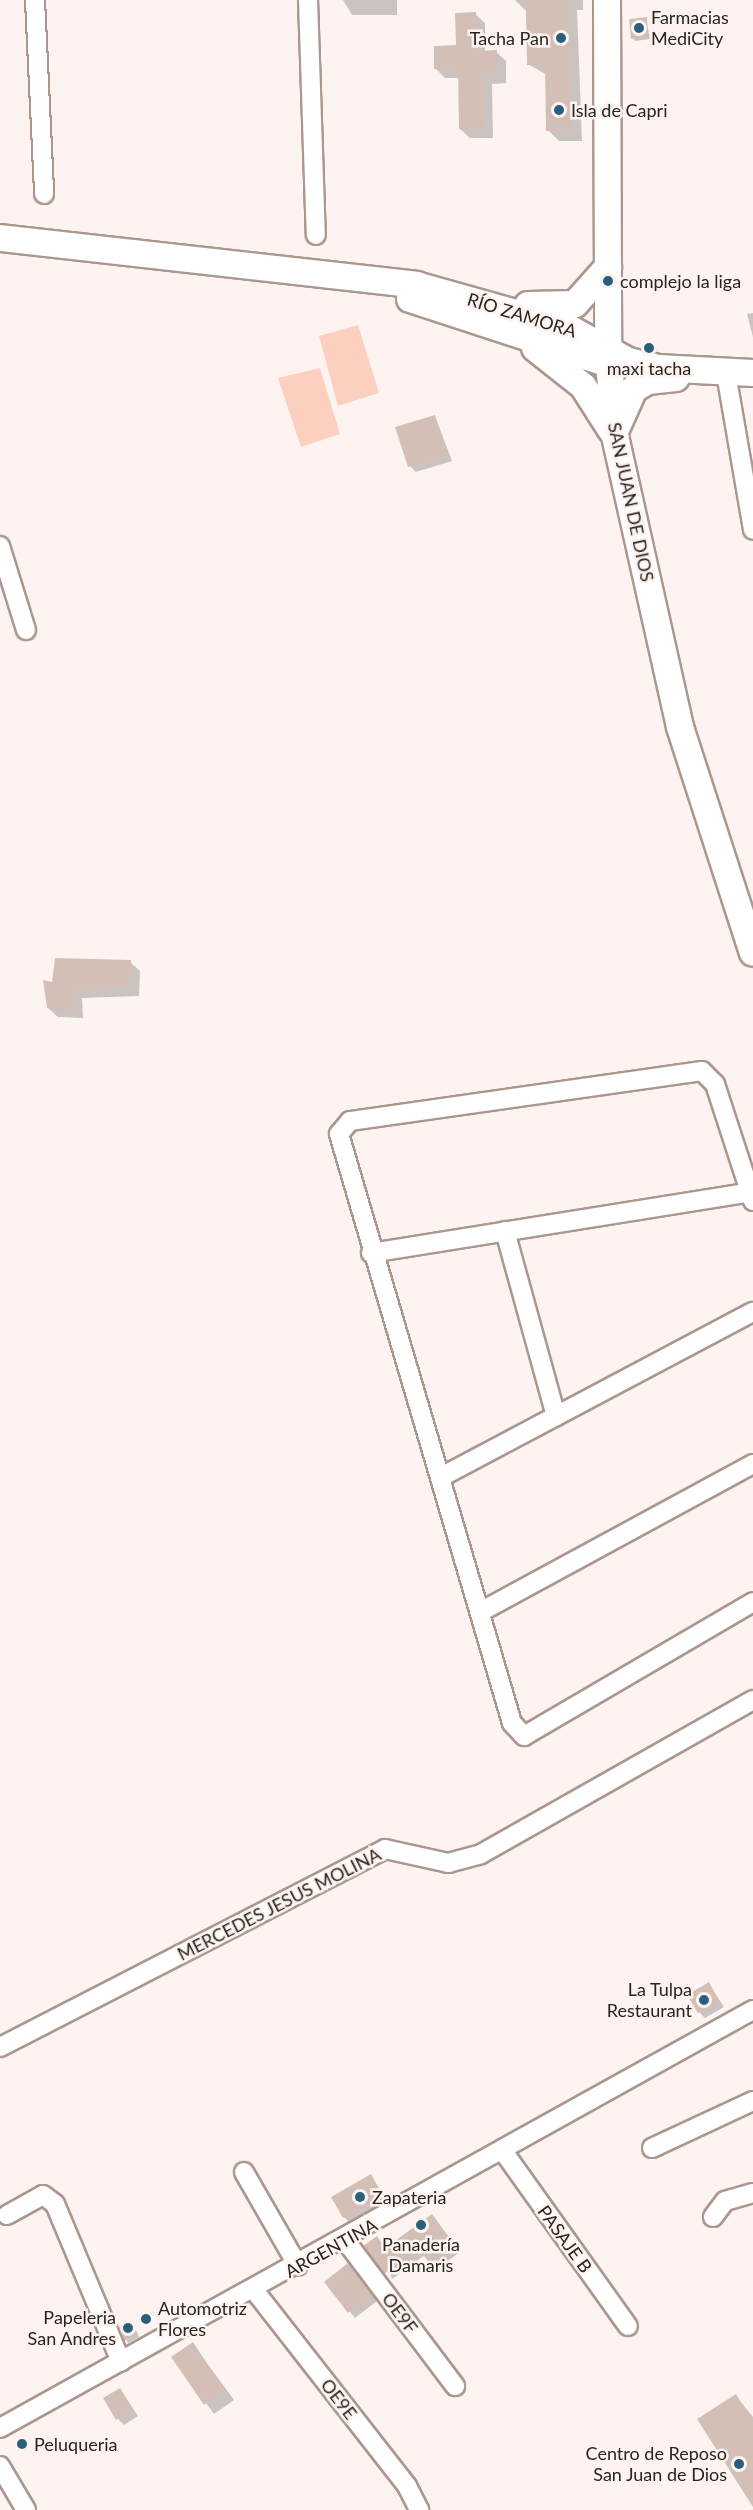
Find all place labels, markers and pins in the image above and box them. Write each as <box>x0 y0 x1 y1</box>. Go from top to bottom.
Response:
place label: Farmacias MediCity <box>651 7 729 50</box>
marker: Farmacias MediCity <box>632 21 646 35</box>
place label: Tacha Pan <box>470 27 549 49</box>
marker: Tacha Pan <box>554 31 568 45</box>
place label: Isla de Capri <box>571 99 667 121</box>
marker: Isla de Capri <box>552 103 566 117</box>
place label: complejo la liga <box>620 270 741 292</box>
marker: complejo la liga <box>601 274 615 288</box>
marker: maxi tacha <box>642 341 656 355</box>
place label: maxi tacha <box>607 357 691 379</box>
place label: La Tulpa Restaurant <box>607 1979 692 2022</box>
marker: La Tulpa Restaurant <box>697 1993 711 2007</box>
place label: Zapateria <box>372 2186 446 2208</box>
marker: Zapateria <box>353 2190 367 2204</box>
marker: Panadería Damaris <box>414 2218 428 2232</box>
place label: Panadería Damaris <box>382 2234 460 2276</box>
place label: Automotriz Flores <box>158 2298 247 2340</box>
place label: Papeleria San Andres <box>27 2307 116 2350</box>
marker: Automotriz Flores <box>139 2312 153 2326</box>
marker: Papeleria San Andres <box>121 2321 135 2335</box>
place label: Peluqueria <box>34 2433 118 2455</box>
marker: Peluqueria <box>15 2437 29 2451</box>
place label: Centro de Reposo San Juan de Dios <box>586 2443 727 2486</box>
marker: Centro de Reposo San Juan de Dios <box>732 2457 746 2471</box>

